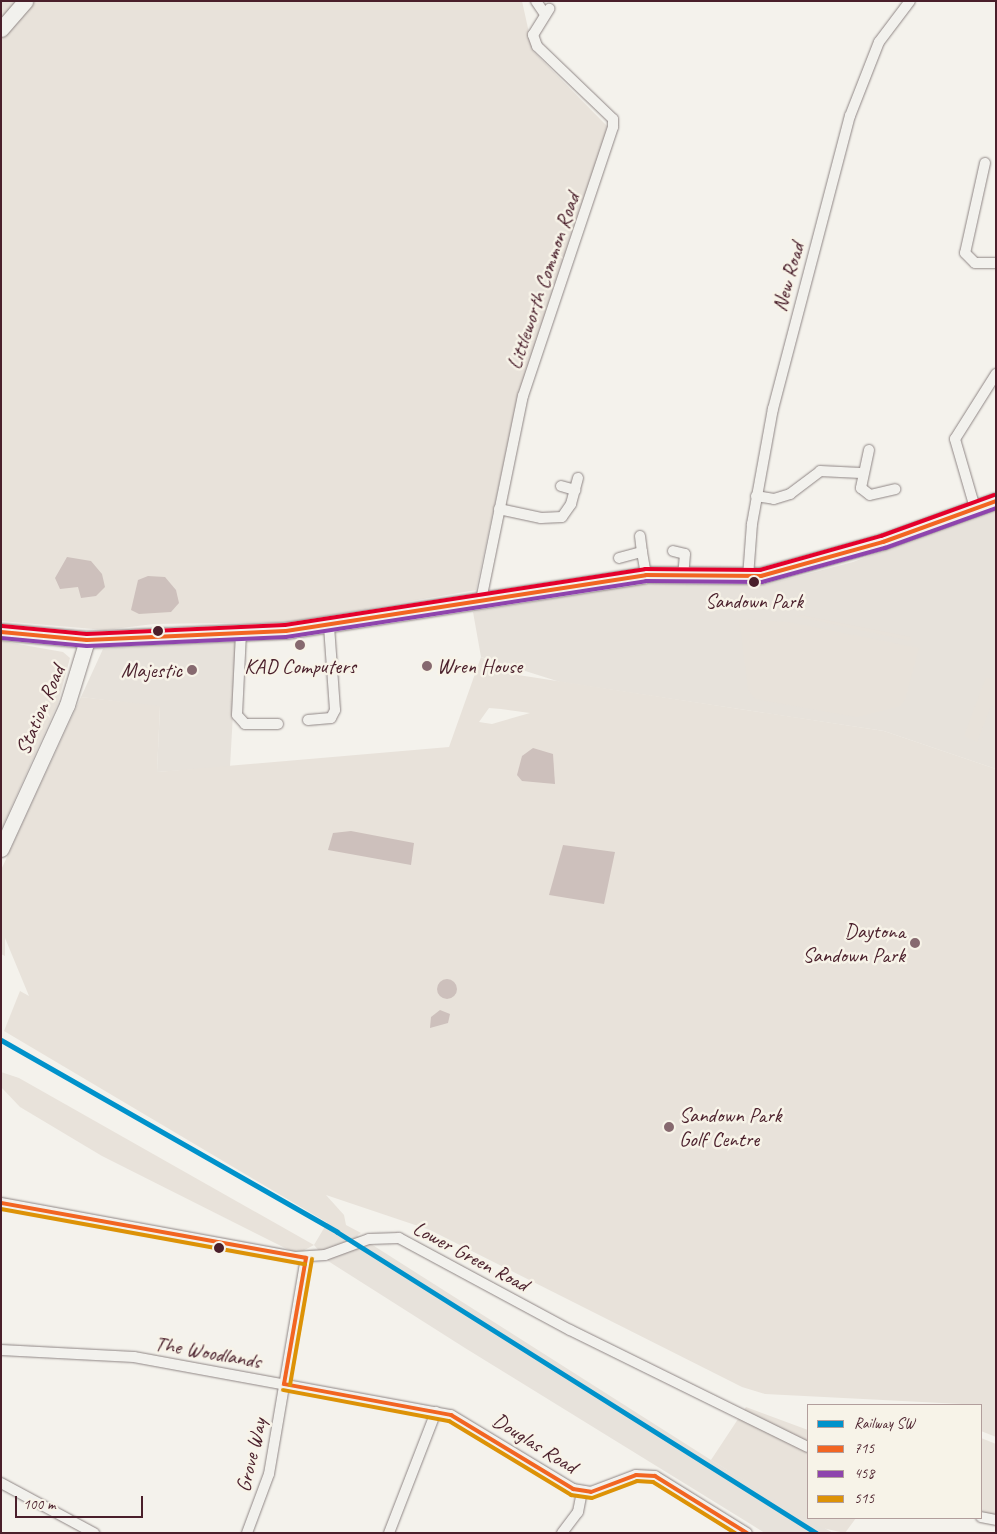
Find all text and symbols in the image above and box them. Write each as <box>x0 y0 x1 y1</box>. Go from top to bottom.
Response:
street label: Littleworth Common Road <box>501 190 585 372</box>
street label: New Road <box>767 240 809 314</box>
marker: Sandown Park <box>749 577 759 587</box>
place label: Sandown Park <box>705 589 803 613</box>
unlabelled marker <box>153 626 163 636</box>
marker: KAD Computers <box>294 639 306 651</box>
place label: KAD Computers <box>244 653 356 679</box>
place label: Wren House <box>437 653 522 679</box>
place label: Majestic <box>121 657 182 683</box>
marker: Wren House <box>421 660 433 672</box>
street label: Station Road <box>10 661 70 759</box>
marker: Majestic <box>186 664 198 676</box>
place label: Daytona Sandown Park <box>802 918 905 968</box>
marker: Daytona Sandown Park <box>909 937 921 949</box>
place label: Sandown Park Golf Centre <box>679 1102 782 1152</box>
marker: Sandown Park Golf Centre <box>663 1121 675 1133</box>
street label: Lower Green Road <box>409 1215 533 1297</box>
unlabelled marker <box>214 1243 224 1253</box>
street label: The Woodlands <box>153 1330 263 1374</box>
legend <box>807 1404 982 1519</box>
street label: Douglas Road <box>488 1407 582 1479</box>
text: Railway SW <box>854 1414 915 1433</box>
street label: Grove Way <box>230 1416 272 1494</box>
text: 715 <box>854 1439 874 1458</box>
text: 458 <box>854 1464 874 1483</box>
scale bar <box>18 1486 145 1518</box>
text: 515 <box>854 1489 874 1508</box>
text: 100 m <box>23 1495 55 1514</box>

